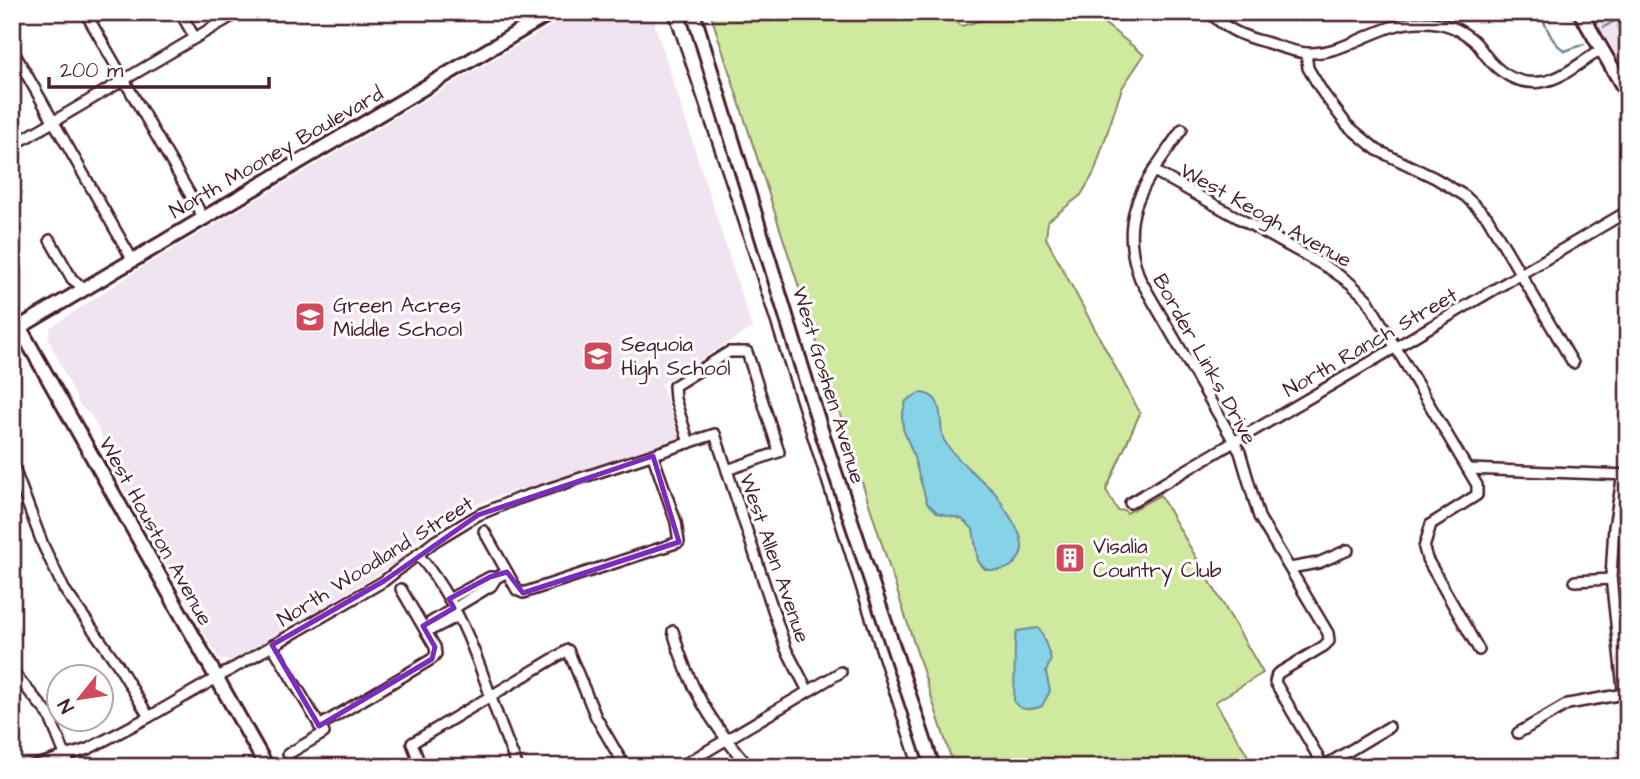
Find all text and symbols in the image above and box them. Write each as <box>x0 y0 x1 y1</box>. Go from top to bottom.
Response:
scale bar <box>49 46 270 90</box>
text: 200 m <box>60 56 124 85</box>
street label: North Mooney Boulevard <box>164 79 390 227</box>
street label: West Keogh Avenue <box>1174 156 1357 276</box>
street label: Border Links Drive <box>1146 269 1264 450</box>
street label: North Ranch Street <box>1278 280 1463 404</box>
street label: West Goshen Avenue <box>785 283 872 487</box>
place label: Green Acres Middle School <box>333 291 462 344</box>
school or university icon: Green Acres Middle School <box>293 300 327 334</box>
place label: Sequoia High School <box>621 330 731 385</box>
school or university icon: Sequoia High School <box>581 339 615 373</box>
street label: West Houston Avenue <box>92 432 220 631</box>
street label: West Allen Avenue <box>732 470 817 647</box>
street label: North Woodland Street <box>272 489 479 634</box>
place label: Visalia Country Club <box>1093 532 1222 587</box>
building icon: Visalia Country Club <box>1053 541 1087 575</box>
north arrow <box>46 664 116 734</box>
text: N <box>52 694 81 718</box>

